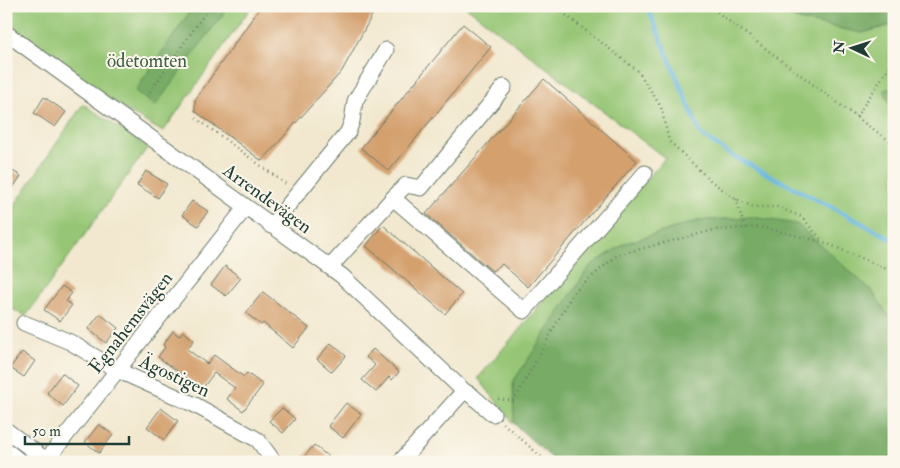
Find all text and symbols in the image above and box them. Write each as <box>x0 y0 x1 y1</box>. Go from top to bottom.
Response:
north arrow <box>828 22 878 72</box>
text: N <box>831 40 848 55</box>
park label: ödetomten <box>107 49 187 73</box>
street label: Arrendevägen <box>217 158 317 239</box>
street label: Egnahemsvägen <box>84 267 178 378</box>
street label: Ägostigen <box>134 348 214 403</box>
scale bar <box>25 413 129 445</box>
text: 50 m <box>32 422 61 441</box>

